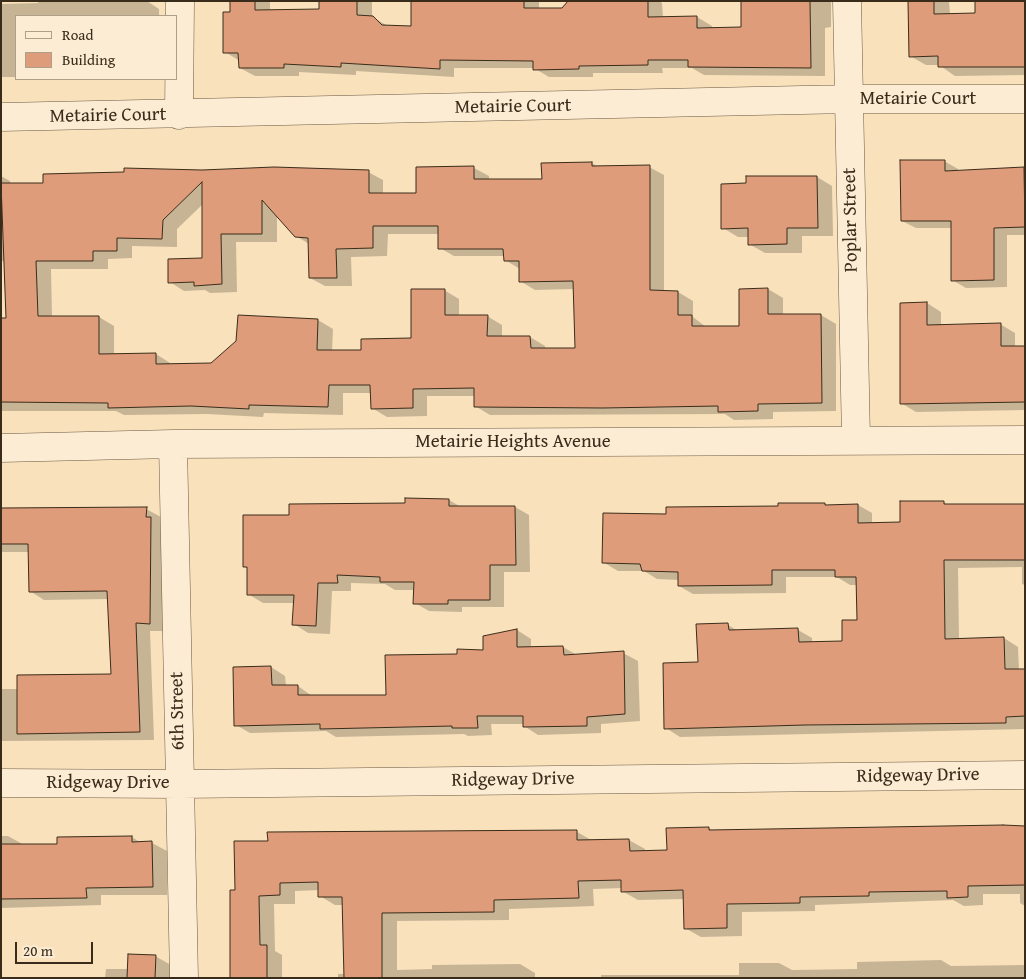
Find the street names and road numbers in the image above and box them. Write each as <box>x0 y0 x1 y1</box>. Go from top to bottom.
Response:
street label: Metairie Court <box>860 88 976 110</box>
street label: Metairie Court <box>455 95 571 119</box>
street label: Metairie Court <box>50 104 166 128</box>
street label: Poplar Street <box>839 168 863 272</box>
street label: Metairie Heights Avenue <box>415 431 611 453</box>
street label: 6th Street <box>166 671 190 751</box>
street label: Ridgeway Drive <box>856 764 980 788</box>
street label: Ridgeway Drive <box>451 768 575 792</box>
street label: Ridgeway Drive <box>46 772 170 794</box>

